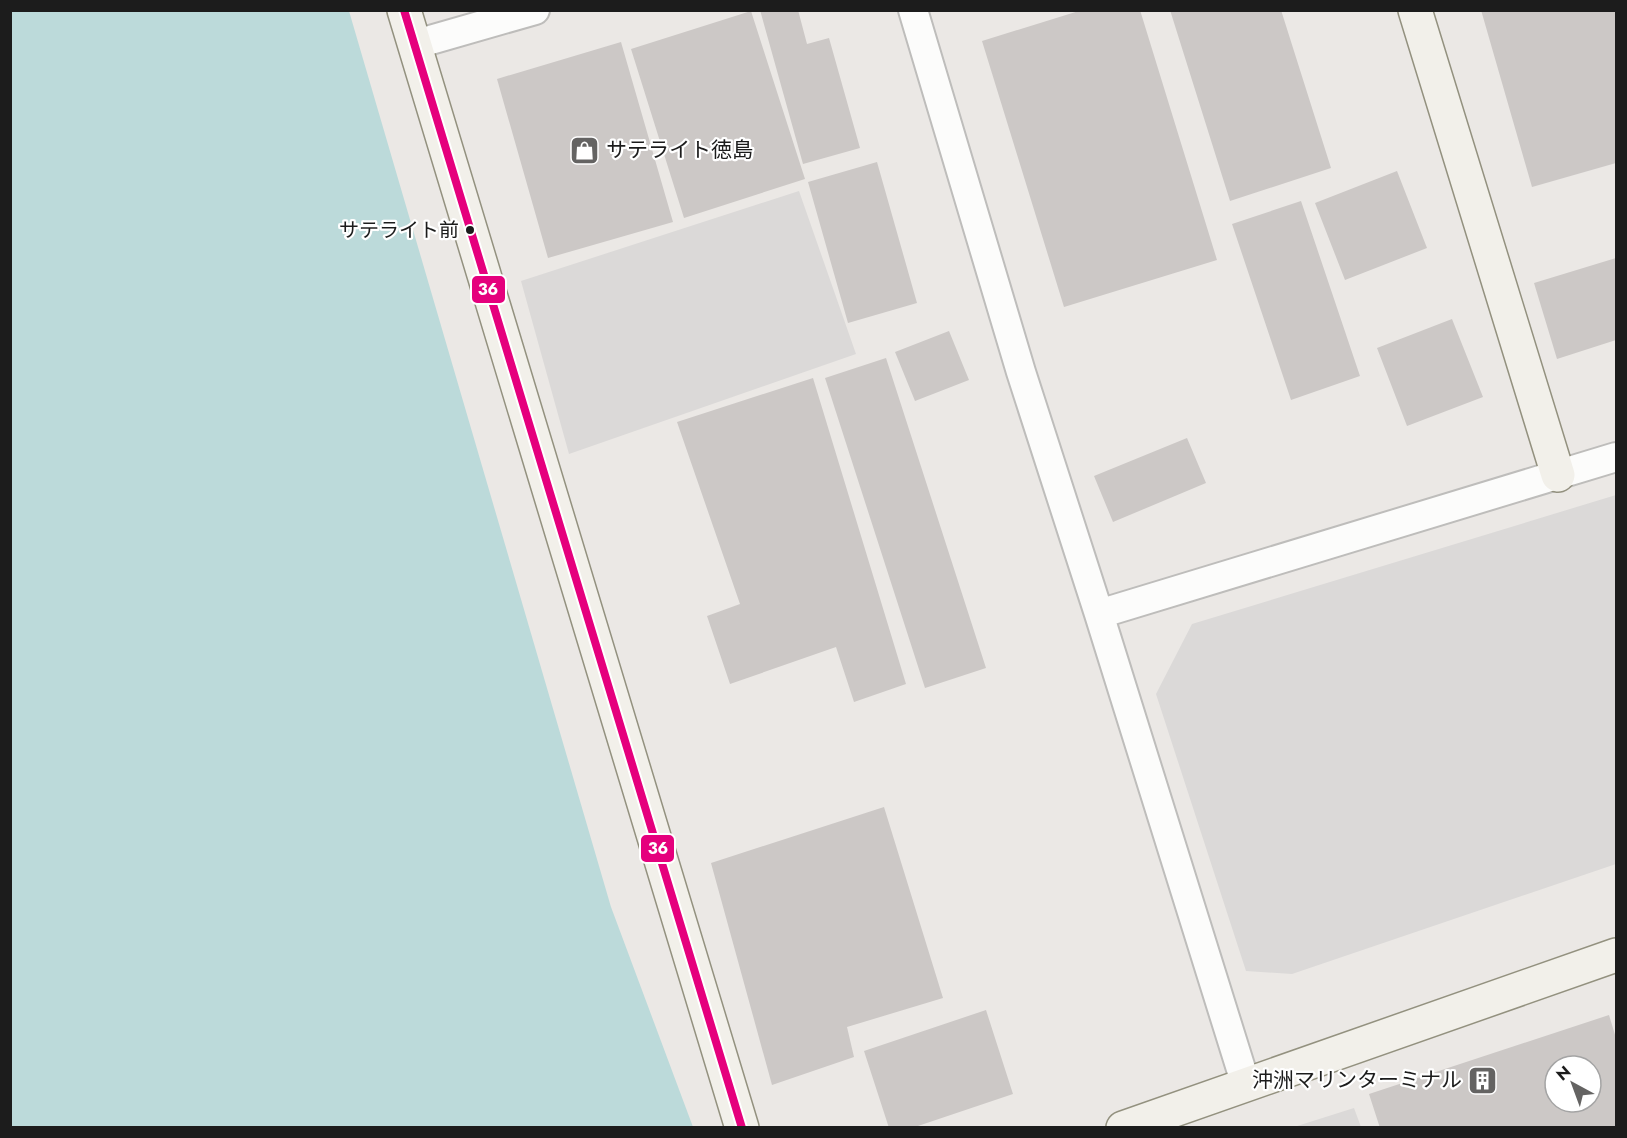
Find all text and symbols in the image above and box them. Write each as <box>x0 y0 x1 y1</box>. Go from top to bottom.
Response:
shop icon: サテライト徳島 <box>569 134 601 166</box>
place label: サテライト徳島 <box>606 135 753 165</box>
place label: サテライト前 <box>339 216 459 245</box>
marker: サテライト前 <box>464 224 476 236</box>
line badge: 36 <box>471 275 506 304</box>
text: 36 <box>478 278 498 301</box>
line badge: 36 <box>640 834 675 863</box>
text: 36 <box>648 837 668 860</box>
north arrow <box>1543 1054 1603 1114</box>
text: N <box>1551 1060 1576 1086</box>
building icon: 沖洲マリンターミナル <box>1467 1064 1499 1096</box>
place label: 沖洲マリンターミナル <box>1252 1065 1462 1095</box>

